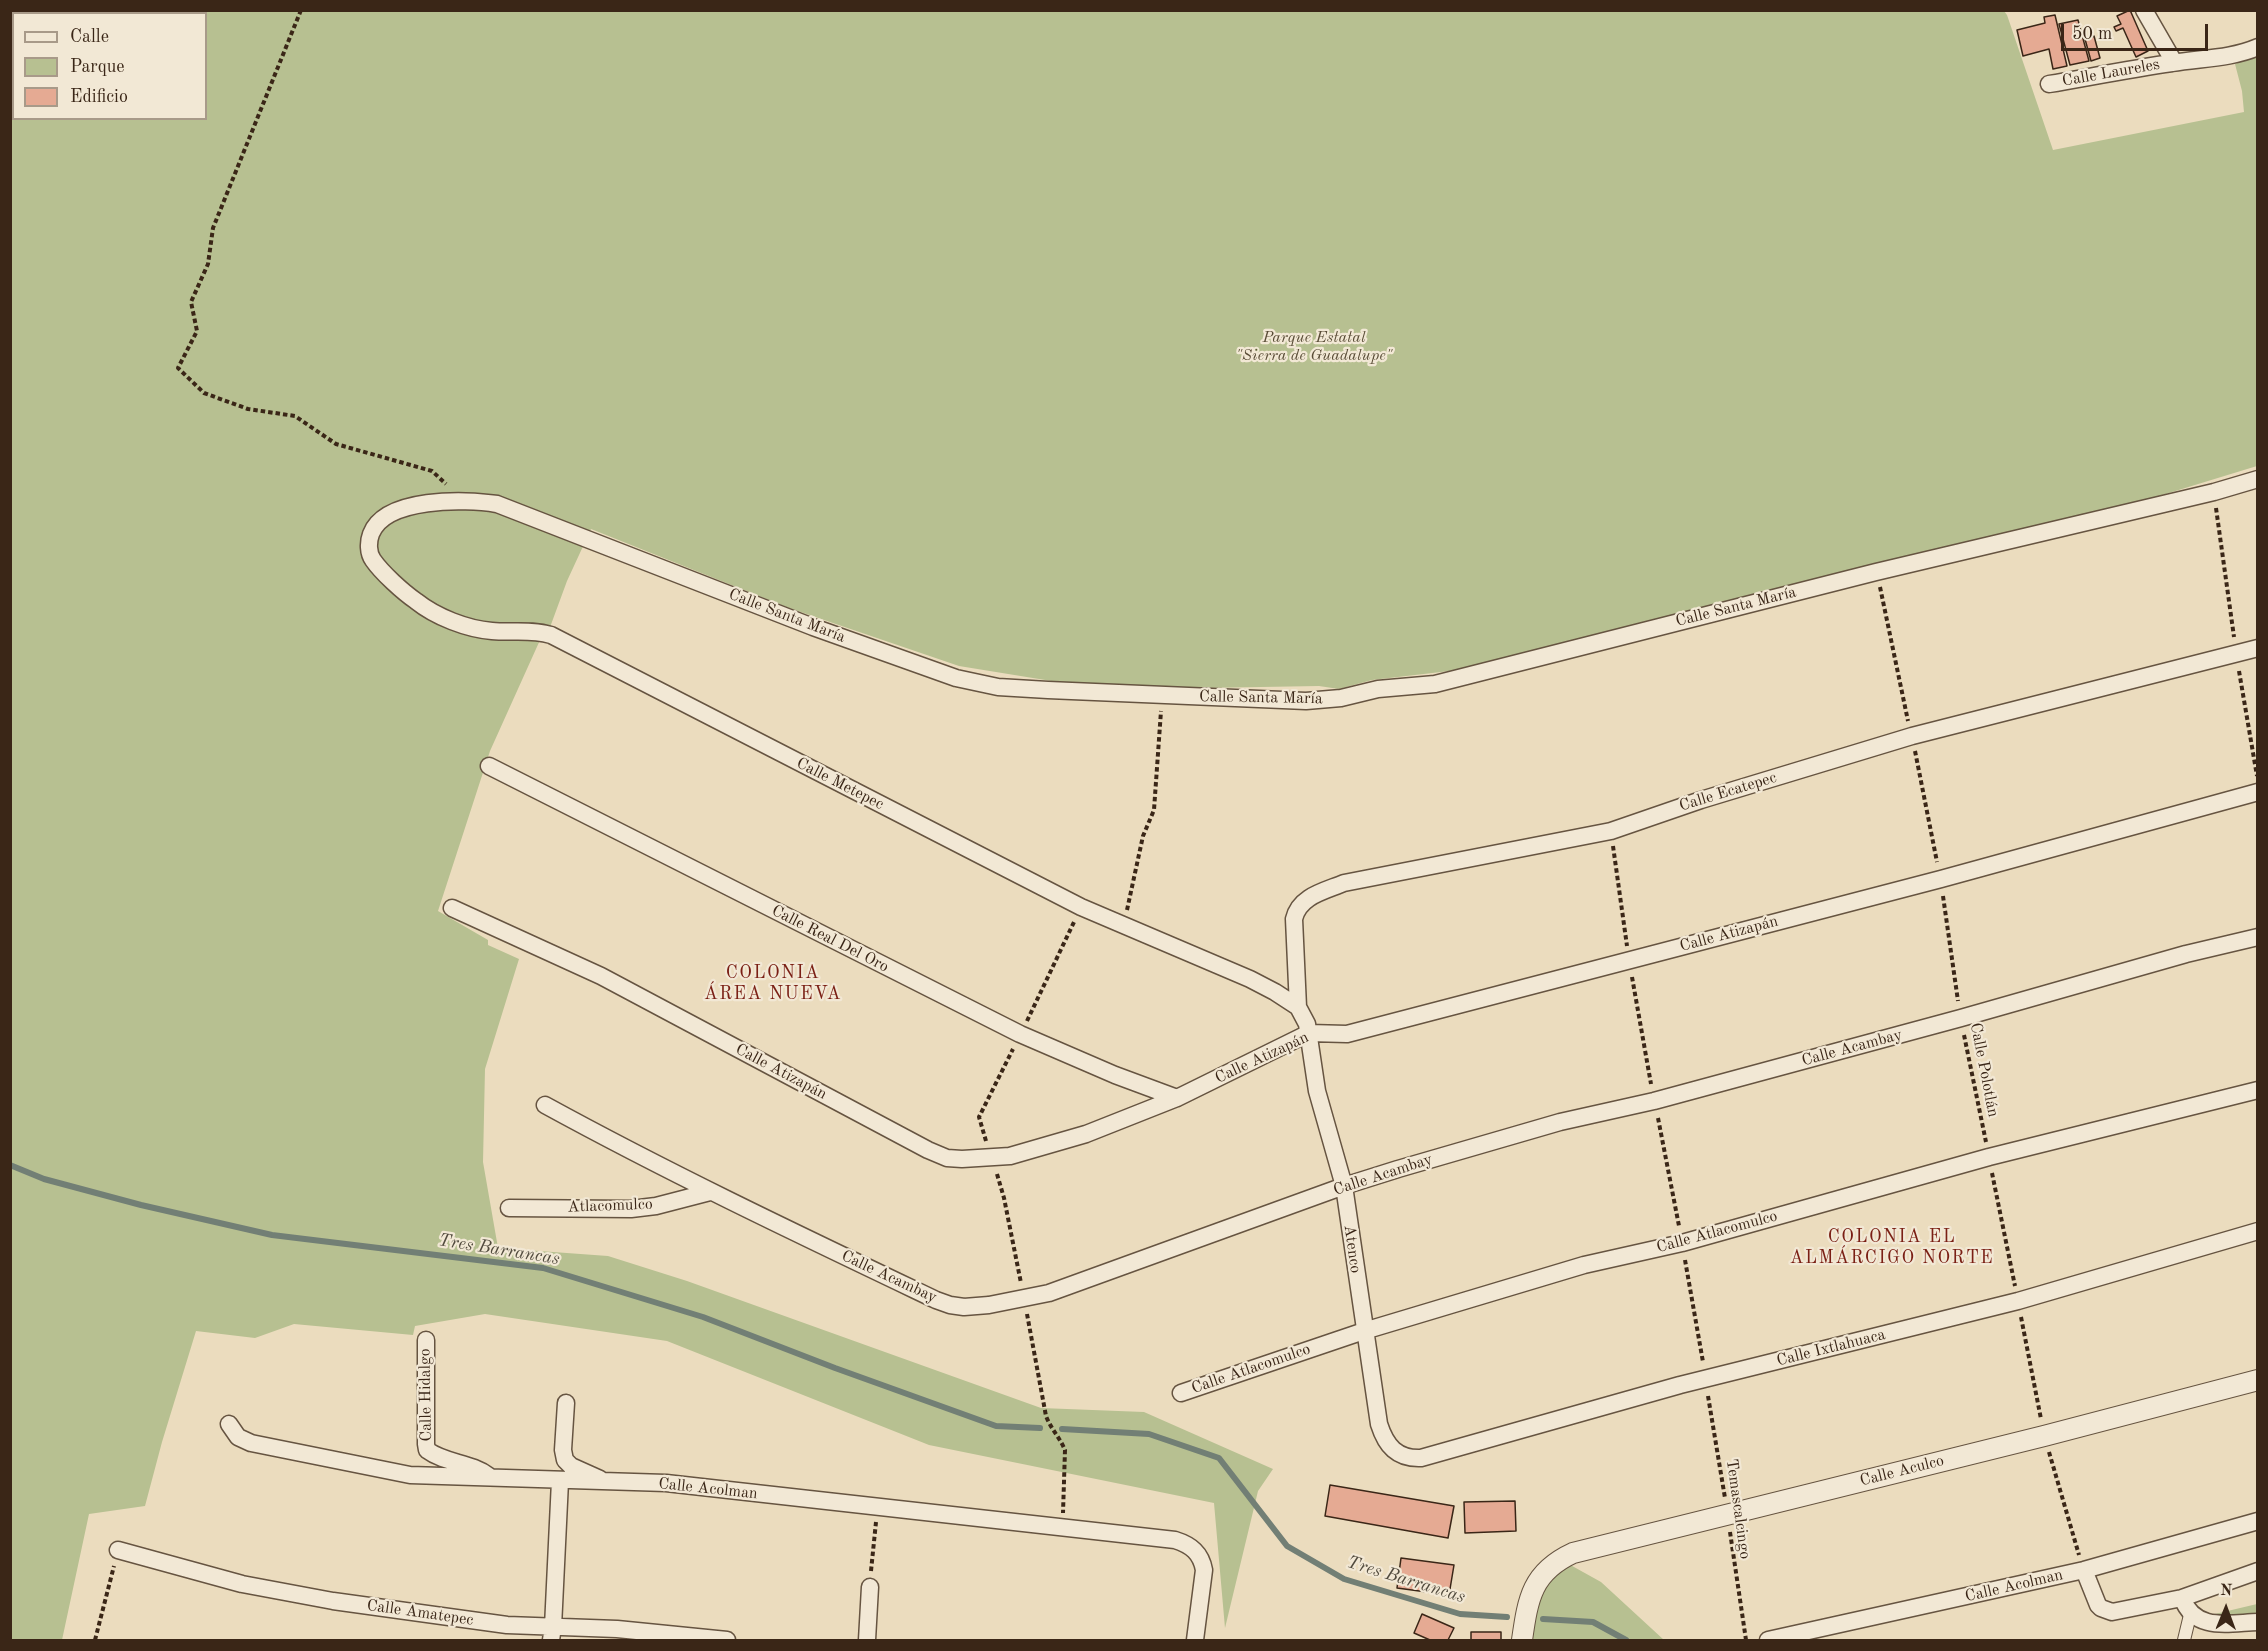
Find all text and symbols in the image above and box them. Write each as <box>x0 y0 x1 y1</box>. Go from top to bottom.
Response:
legend <box>12 12 207 120</box>
scale bar <box>2064 12 2211 50</box>
text: 50 m <box>2072 25 2112 43</box>
text: Calle <box>70 28 109 46</box>
street label: Calle Laureles <box>2061 55 2161 91</box>
text: Parque <box>70 58 125 76</box>
text: Edificio <box>70 88 128 106</box>
park label: Parque Estatal "Sierra de Guadalupe" <box>1236 328 1392 366</box>
street label: Calle Santa María <box>1674 583 1798 631</box>
street label: Calle Santa María <box>726 585 848 647</box>
street label: Calle Santa María <box>1199 687 1323 709</box>
street label: Calle Metepec <box>793 754 887 814</box>
street label: Calle Ecatepec <box>1677 768 1779 816</box>
street label: Calle Real Del Oro <box>768 901 892 977</box>
street label: Calle Atizapán <box>1678 912 1780 956</box>
district label: COLONIA ÁREA NUEVA <box>704 962 842 1004</box>
street label: Calle Polotlán <box>1965 1021 2003 1119</box>
street label: Calle Acambay <box>1800 1025 1904 1071</box>
street label: Calle Atizapán <box>1212 1028 1312 1088</box>
street label: Calle Atizapán <box>732 1040 830 1104</box>
street label: Calle Acambay <box>1331 1150 1435 1200</box>
street label: Atlacomulco <box>567 1195 653 1217</box>
street label: Calle Atlacomulco <box>1654 1207 1780 1257</box>
street label: Atenco <box>1339 1224 1365 1274</box>
district label: COLONIA EL ALMÁRCIGO NORTE <box>1790 1226 1994 1268</box>
water label: Tres Barrancas <box>437 1230 561 1270</box>
street label: Calle Acambay <box>838 1246 940 1308</box>
street label: Calle Ixtlahuaca <box>1775 1325 1887 1371</box>
street label: Calle Atlacomulco <box>1189 1340 1313 1398</box>
street label: Calle Hidalgo <box>416 1348 436 1442</box>
street label: Calle Aculco <box>1858 1451 1946 1491</box>
street label: Temascalcingo <box>1721 1458 1755 1560</box>
street label: Calle Acolman <box>657 1474 759 1504</box>
water label: Tres Barrancas <box>1344 1552 1468 1608</box>
street label: Calle Acolman <box>1963 1565 2065 1607</box>
north arrow <box>2196 1579 2256 1639</box>
text: N <box>2220 1583 2233 1599</box>
street label: Calle Amatepec <box>365 1596 475 1630</box>

